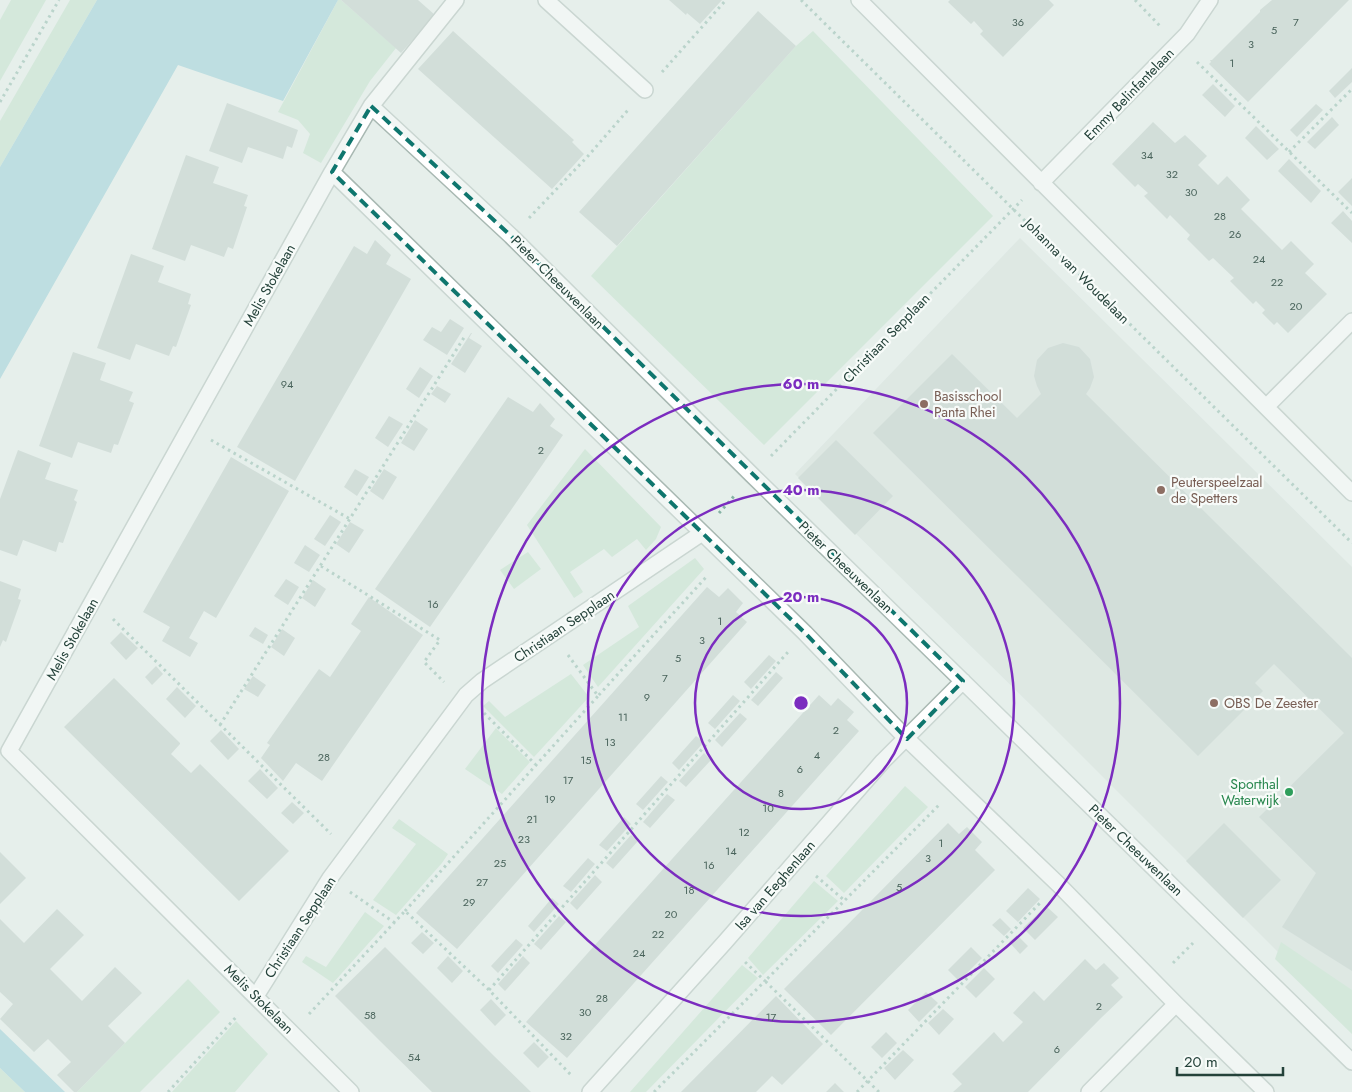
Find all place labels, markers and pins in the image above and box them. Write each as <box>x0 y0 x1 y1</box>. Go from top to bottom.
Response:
place label: Basisschool Panta Rhei <box>934 386 1002 422</box>
marker: Basisschool Panta Rhei <box>918 398 930 410</box>
place label: Peuterspeelzaal de Spetters <box>1171 472 1263 508</box>
marker: Peuterspeelzaal de Spetters <box>1155 484 1167 496</box>
place label: OBS De Zeester <box>1224 693 1319 713</box>
centre of rings <box>792 694 810 712</box>
marker: OBS De Zeester <box>1208 697 1220 709</box>
place label: Sporthal Waterwijk <box>1221 774 1280 810</box>
marker: Sporthal Waterwijk <box>1283 786 1295 798</box>

